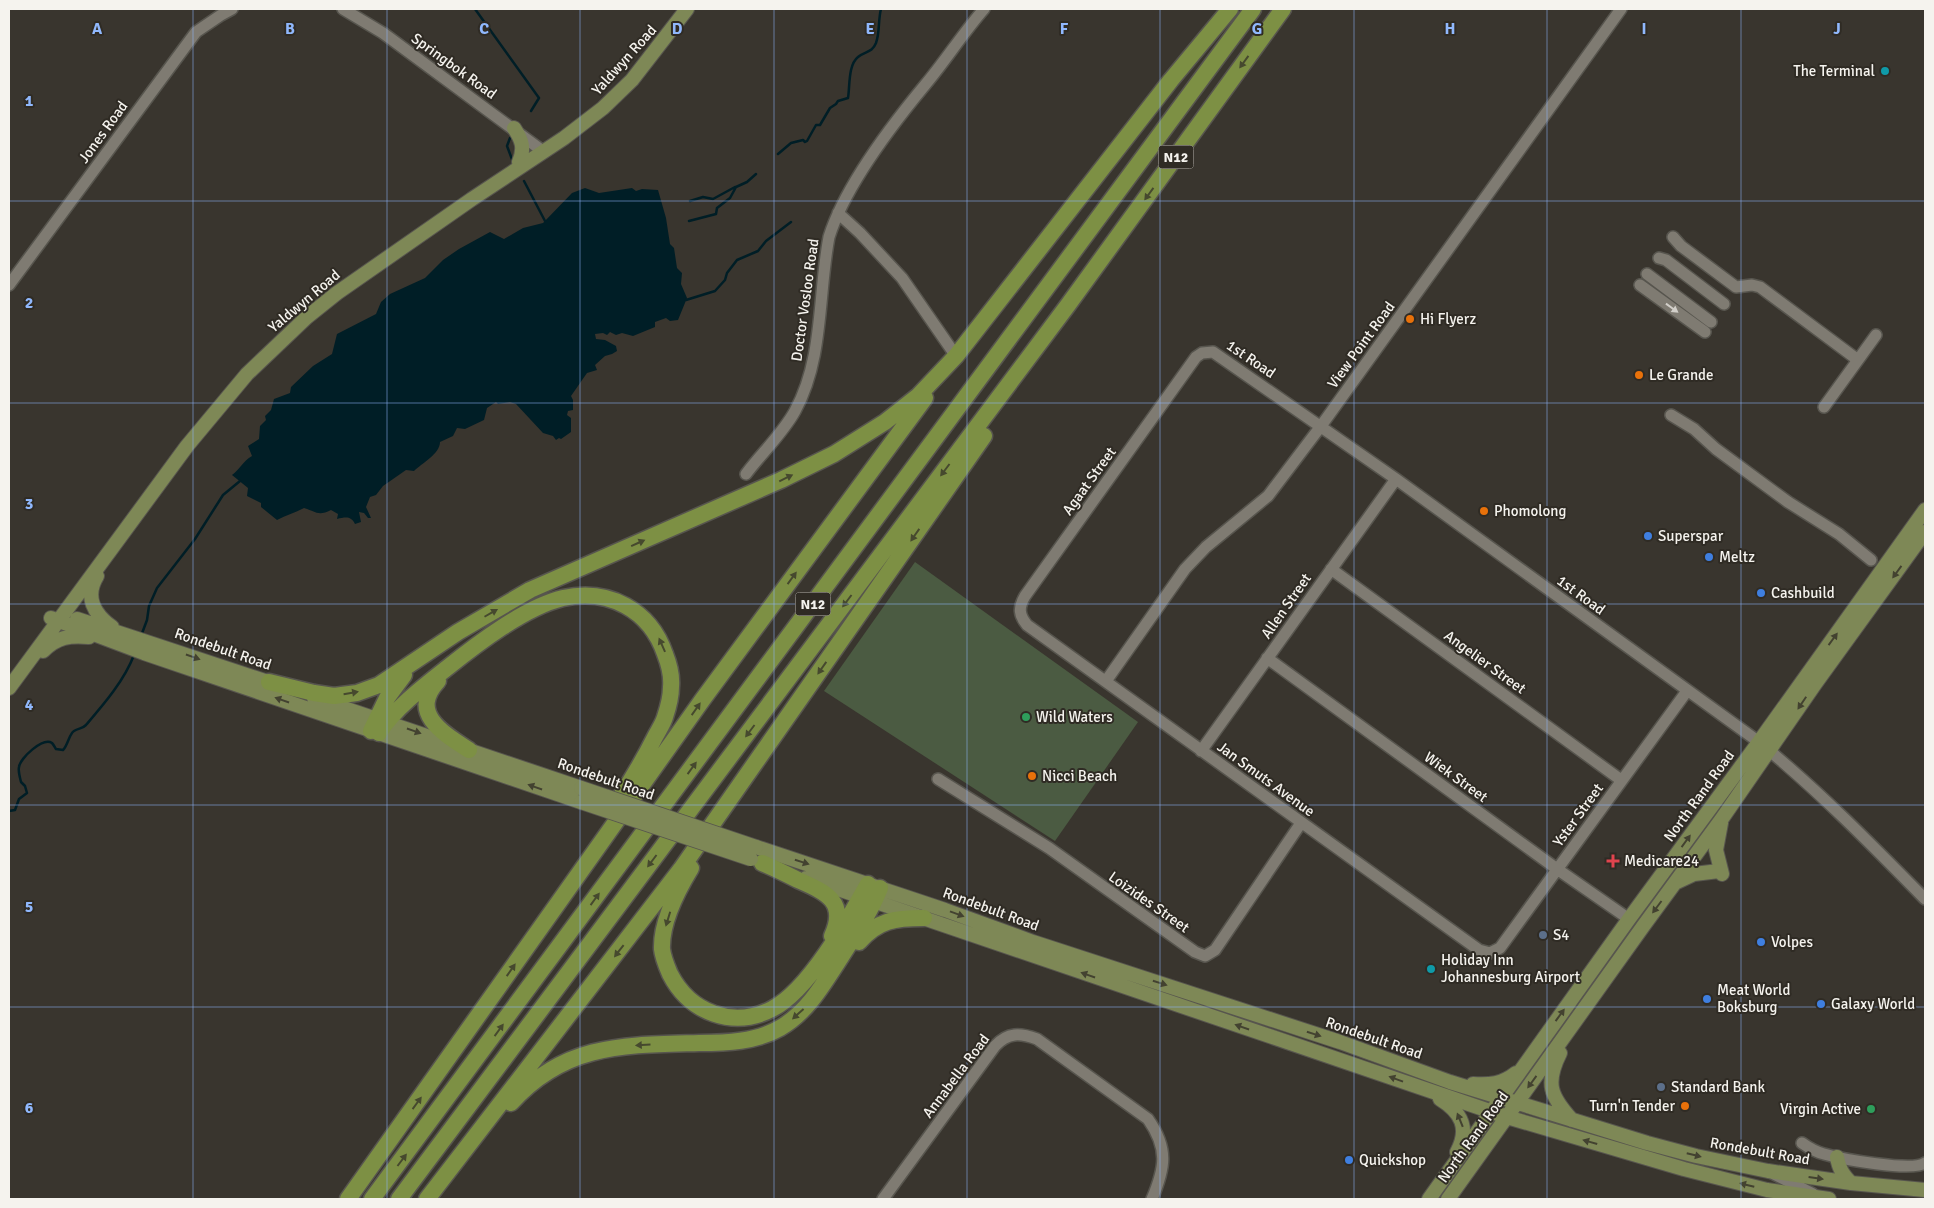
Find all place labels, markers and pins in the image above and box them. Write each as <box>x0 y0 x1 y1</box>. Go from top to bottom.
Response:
place label: The Terminal <box>1793 62 1875 80</box>
marker: The Terminal <box>1879 65 1891 77</box>
place label: Hi Flyerz <box>1420 310 1477 328</box>
marker: Hi Flyerz <box>1404 313 1416 325</box>
place label: Le Grande <box>1649 366 1714 384</box>
marker: Le Grande <box>1633 369 1645 381</box>
place label: Phomolong <box>1494 502 1566 520</box>
marker: Phomolong <box>1478 505 1490 517</box>
place label: Superspar <box>1658 527 1724 545</box>
marker: Superspar <box>1642 530 1654 542</box>
place label: Meltz <box>1719 548 1755 566</box>
marker: Meltz <box>1703 551 1715 563</box>
place label: Cashbuild <box>1771 584 1835 602</box>
marker: Cashbuild <box>1755 587 1767 599</box>
place label: Wild Waters <box>1036 708 1113 726</box>
marker: Wild Waters <box>1020 711 1032 723</box>
place label: Nicci Beach <box>1042 767 1117 785</box>
marker: Nicci Beach <box>1026 770 1038 782</box>
place label: Medicare24 <box>1624 852 1699 870</box>
marker: Medicare24 <box>1606 854 1620 868</box>
place label: S4 <box>1553 926 1569 944</box>
marker: S4 <box>1537 929 1549 941</box>
place label: Volpes <box>1771 933 1814 951</box>
marker: Volpes <box>1755 936 1767 948</box>
place label: Holiday Inn Johannesburg Airport <box>1441 951 1580 986</box>
marker: Holiday Inn Johannesburg Airport <box>1425 963 1437 975</box>
place label: Meat World Boksburg <box>1717 981 1790 1016</box>
marker: Meat World Boksburg <box>1701 993 1713 1005</box>
place label: Galaxy World <box>1831 995 1915 1013</box>
marker: Galaxy World <box>1815 998 1827 1010</box>
place label: Standard Bank <box>1671 1078 1765 1096</box>
marker: Standard Bank <box>1655 1081 1667 1093</box>
place label: Turn'n Tender <box>1590 1097 1675 1115</box>
marker: Turn'n Tender <box>1679 1100 1691 1112</box>
place label: Virgin Active <box>1780 1100 1861 1118</box>
marker: Virgin Active <box>1865 1103 1877 1115</box>
place label: Quickshop <box>1359 1151 1426 1169</box>
marker: Quickshop <box>1343 1154 1355 1166</box>

